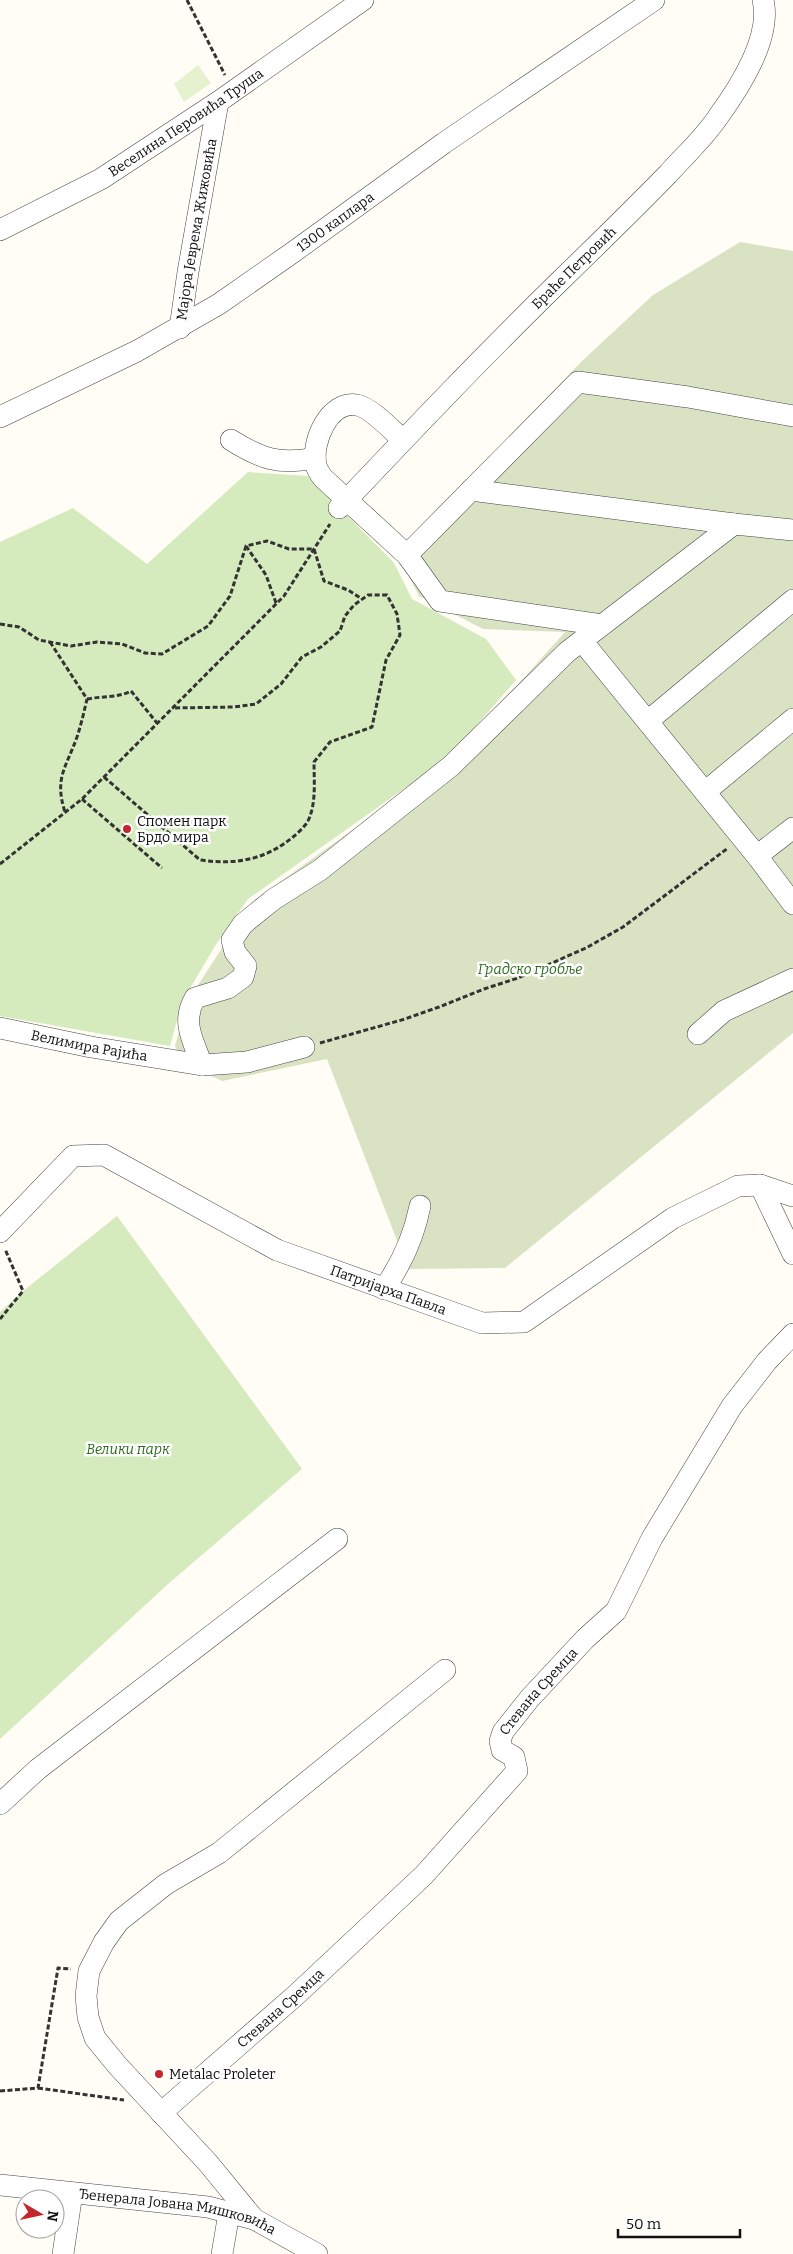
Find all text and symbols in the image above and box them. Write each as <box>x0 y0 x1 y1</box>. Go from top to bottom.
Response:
street label: Веселина Перовића Труша <box>105 64 267 180</box>
street label: Мајора Јеврема Жижовића <box>173 137 220 321</box>
street label: 1300 каплара <box>293 188 377 255</box>
street label: Браће Петровић <box>528 222 620 313</box>
place label: Спомен парк Брдо мира <box>137 813 227 846</box>
marker: Спомен парк Брдо мира <box>121 823 133 835</box>
park label: Градско гробље <box>478 961 582 978</box>
street label: Велимира Рајића <box>30 1026 149 1065</box>
street label: Патријарха Павла <box>328 1261 449 1318</box>
park label: Велики парк <box>86 1441 170 1458</box>
street label: Стевана Сремца <box>495 1644 581 1738</box>
street label: Стевана Сремца <box>233 1965 328 2051</box>
place label: Metalac Proleter <box>169 2066 276 2083</box>
marker: Metalac Proleter <box>153 2068 165 2080</box>
street label: Ђенерала Јована Мишковића <box>78 2185 279 2238</box>
north arrow <box>15 2189 65 2239</box>
scale bar <box>618 2206 740 2238</box>
text: N <box>43 2209 62 2223</box>
text: 50 m <box>626 2215 662 2233</box>

